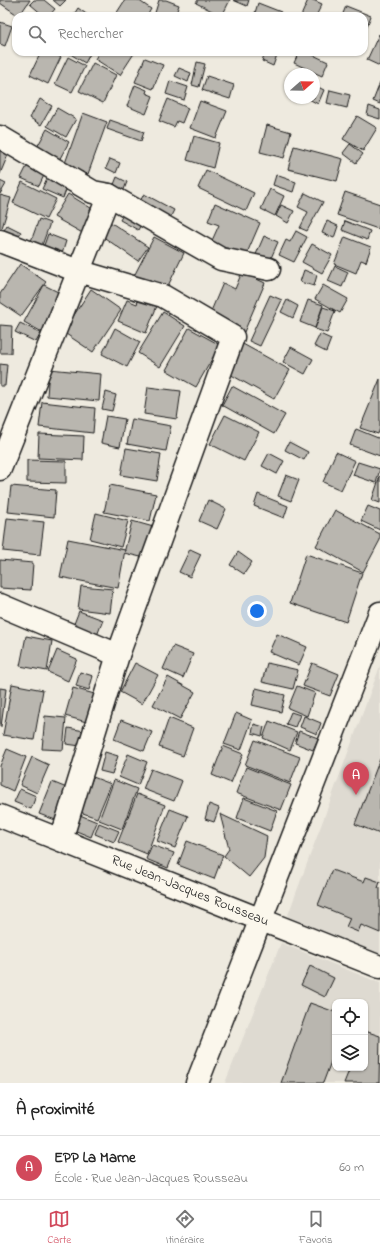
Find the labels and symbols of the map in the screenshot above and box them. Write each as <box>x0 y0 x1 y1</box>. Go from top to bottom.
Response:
north arrow <box>284 68 320 104</box>
your location <box>247 601 267 621</box>
pin: A <box>343 762 369 795</box>
street label: Rue Jean-Jacques Rousseau <box>108 850 272 932</box>

